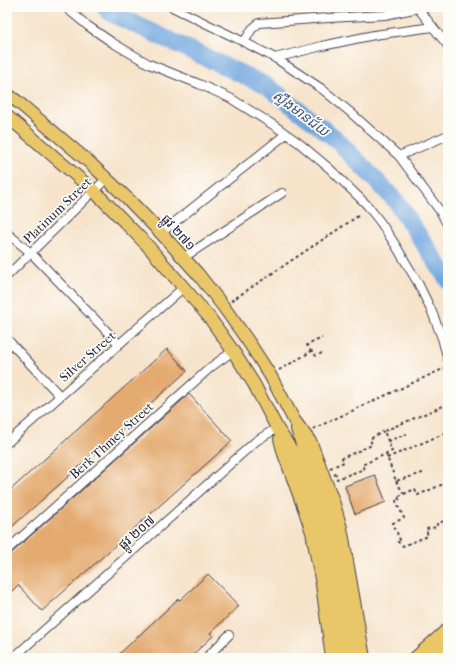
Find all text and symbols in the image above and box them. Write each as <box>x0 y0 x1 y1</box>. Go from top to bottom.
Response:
water label: ស្ទឹងមានជ័យ <box>269 86 334 141</box>
street label: Platinum Street <box>20 174 95 247</box>
street label: ផ្លូវ ២៧១ <box>156 211 199 256</box>
street label: Silver Street <box>56 328 119 385</box>
street label: Berk Thmey Street <box>67 399 156 482</box>
street label: ផ្លូវ ២០៧ <box>115 512 160 555</box>

